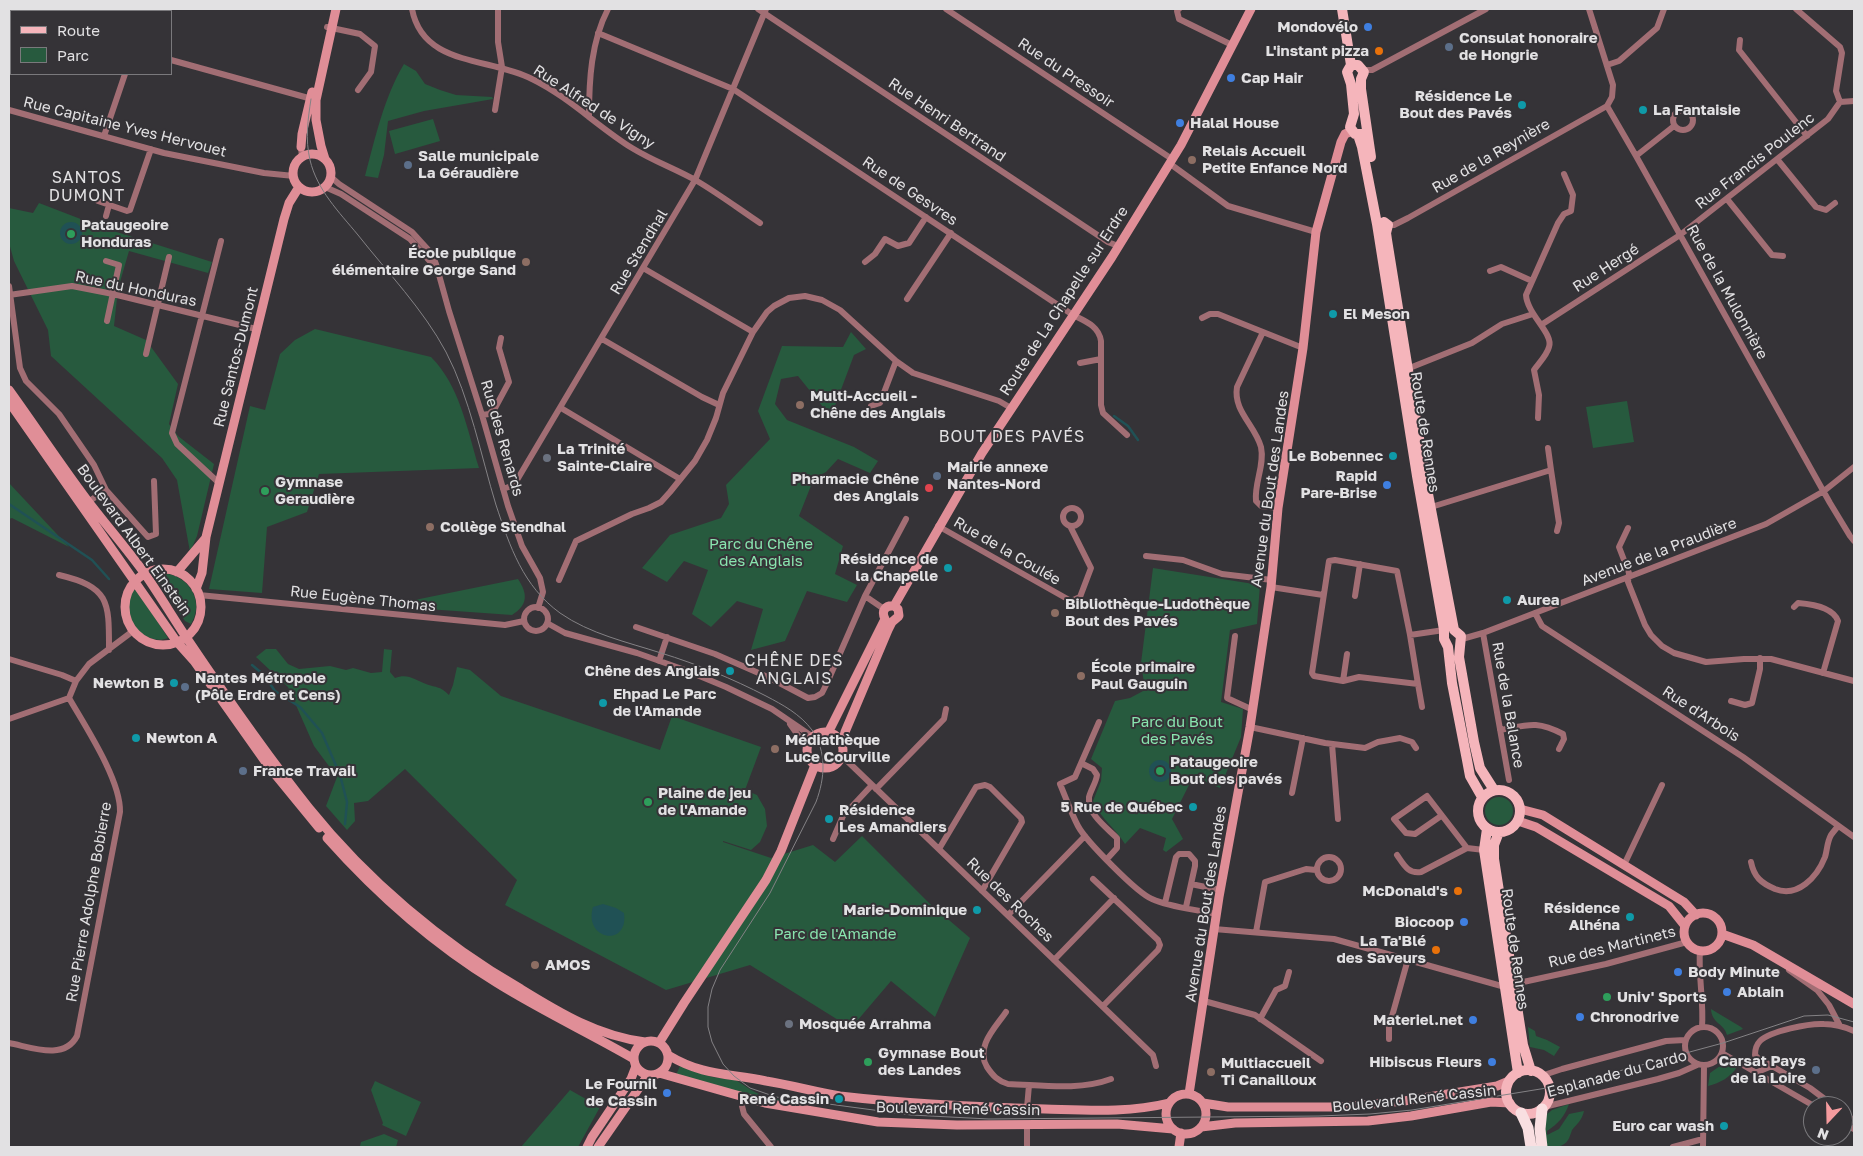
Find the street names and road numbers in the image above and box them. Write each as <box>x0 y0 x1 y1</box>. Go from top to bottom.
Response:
street label: Rue du Pressoir <box>1014 34 1118 112</box>
street label: Rue Alfred de Vigny <box>530 61 658 153</box>
street label: Rue Henri Bertrand <box>885 74 1009 166</box>
street label: Rue Capitaine Yves Hervouet <box>22 93 228 161</box>
street label: Rue Francis Poulenc <box>1692 109 1818 213</box>
street label: Rue de la Reynière <box>1429 115 1553 197</box>
street label: Rue de Gesvres <box>859 152 961 230</box>
street label: Route de La Chapelle sur Erdre <box>996 203 1132 399</box>
street label: Rue Stendhal <box>606 206 672 298</box>
street label: Rue de la Mulonnière <box>1682 221 1772 363</box>
street label: Rue Hergé <box>1570 240 1642 296</box>
street label: Rue du Honduras <box>74 267 198 311</box>
street label: Rue Santos-Dumont <box>210 285 262 429</box>
street label: Route de Rennes <box>1407 370 1443 494</box>
street label: Rue des Renards <box>477 378 527 498</box>
street label: Avenue du Bout des Landes <box>1247 389 1293 589</box>
street label: Boulevard Albert Einstein <box>73 461 195 619</box>
street label: Rue de la Coulée <box>950 513 1064 589</box>
street label: Avenue de la Praudière <box>1579 514 1739 590</box>
street label: Rue Eugène Thomas <box>289 582 437 616</box>
street label: Rue de la Balance <box>1488 640 1528 770</box>
street label: Rue d'Arbois <box>1659 682 1743 746</box>
street label: Rue Pierre Adolphe Bobierre <box>63 800 115 1004</box>
street label: Avenue du Bout des Landes <box>1182 805 1230 1003</box>
street label: Rue des Roches <box>963 854 1057 946</box>
street label: Route de Rennes <box>1498 887 1532 1011</box>
street label: Rue des Martinets <box>1547 922 1677 972</box>
street label: Esplanade du Cardo <box>1545 1047 1689 1101</box>
street label: Boulevard René Cassin <box>1331 1081 1497 1117</box>
street label: Boulevard René Cassin <box>876 1099 1040 1119</box>

